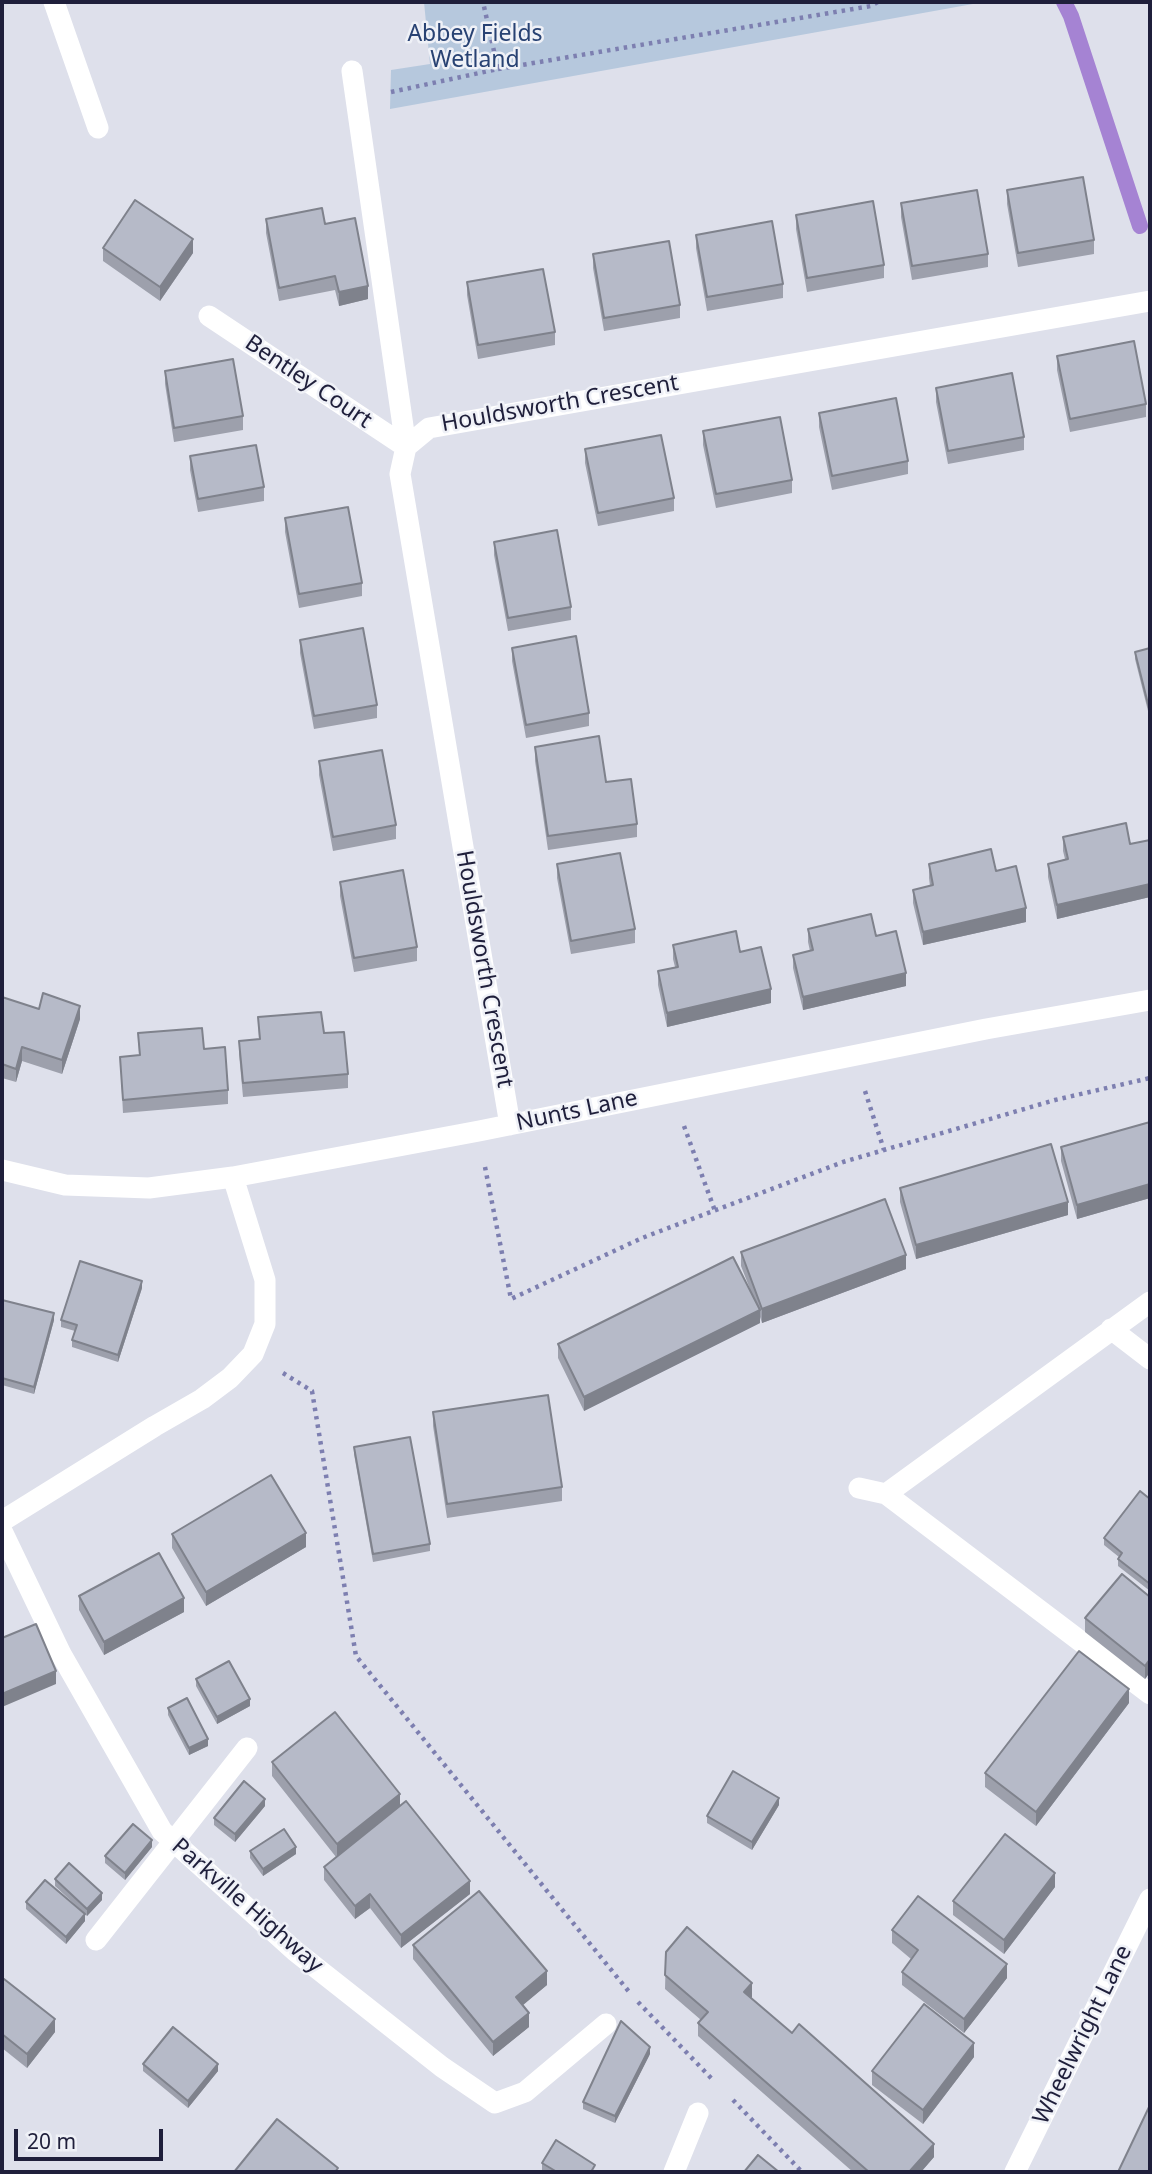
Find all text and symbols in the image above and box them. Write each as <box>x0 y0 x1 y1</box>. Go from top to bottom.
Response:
park label: Abbey Fields Wetland <box>407 20 543 74</box>
street label: Bentley Court <box>239 329 377 435</box>
street label: Houldsworth Crescent <box>439 370 681 438</box>
street label: Houldsworth Crescent <box>450 848 518 1090</box>
street label: Nunts Lane <box>514 1085 640 1137</box>
street label: Parkville Highway <box>166 1833 328 1979</box>
street label: Wheelwright Lane <box>1028 1941 1138 2129</box>
scale bar <box>18 2114 166 2158</box>
text: 20 m <box>27 2127 76 2155</box>

